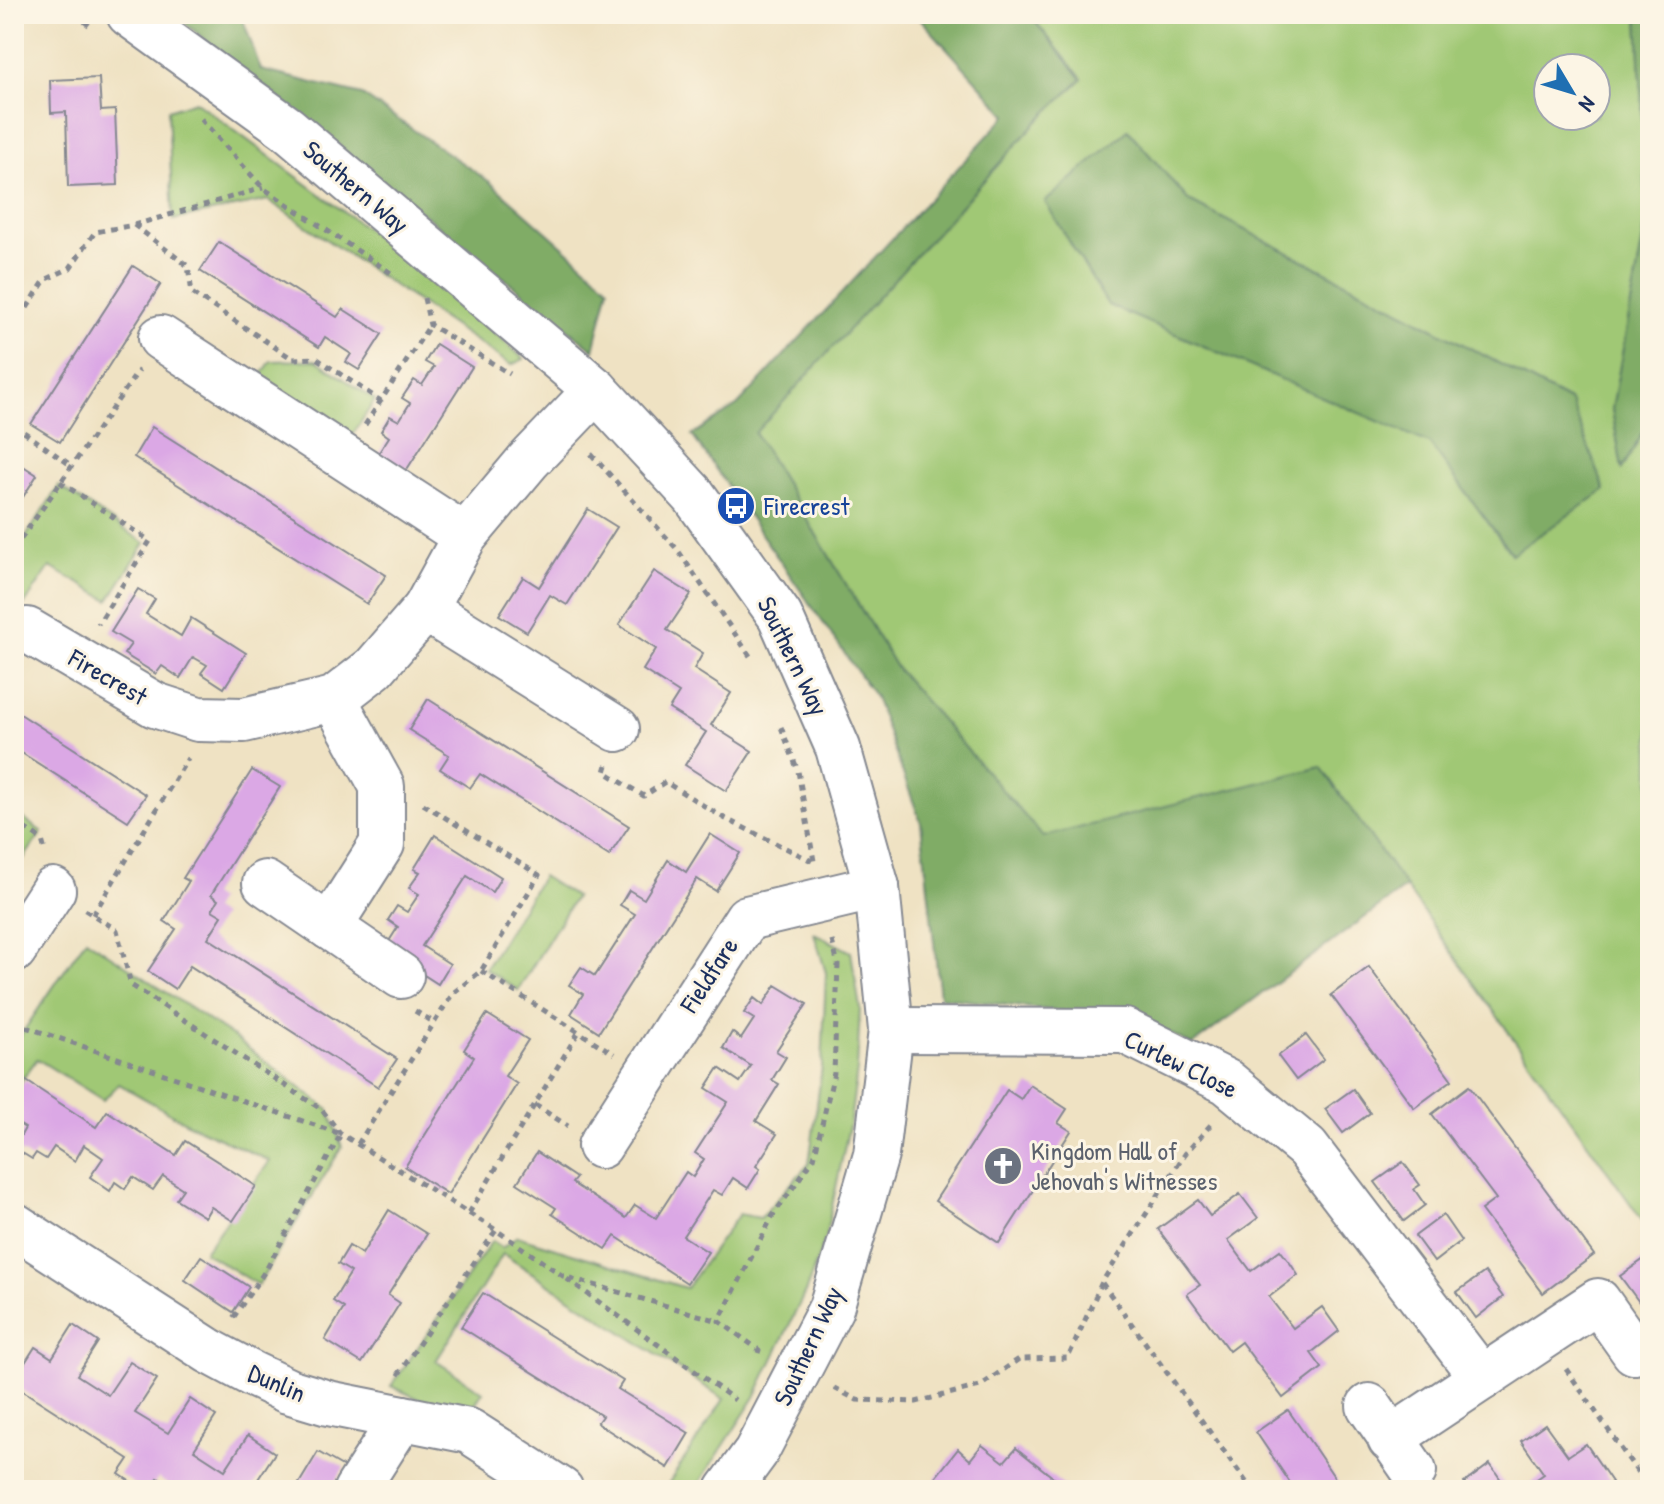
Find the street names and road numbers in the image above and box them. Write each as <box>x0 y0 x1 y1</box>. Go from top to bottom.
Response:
street label: Southern Way <box>296 132 417 241</box>
street label: Southern Way <box>750 591 837 721</box>
street label: Firecrest <box>62 640 155 714</box>
street label: Fieldfare <box>671 930 746 1020</box>
street label: Curlew Close <box>1119 1021 1244 1106</box>
street label: Southern Way <box>765 1280 850 1411</box>
street label: Dunlin <box>243 1355 311 1410</box>

